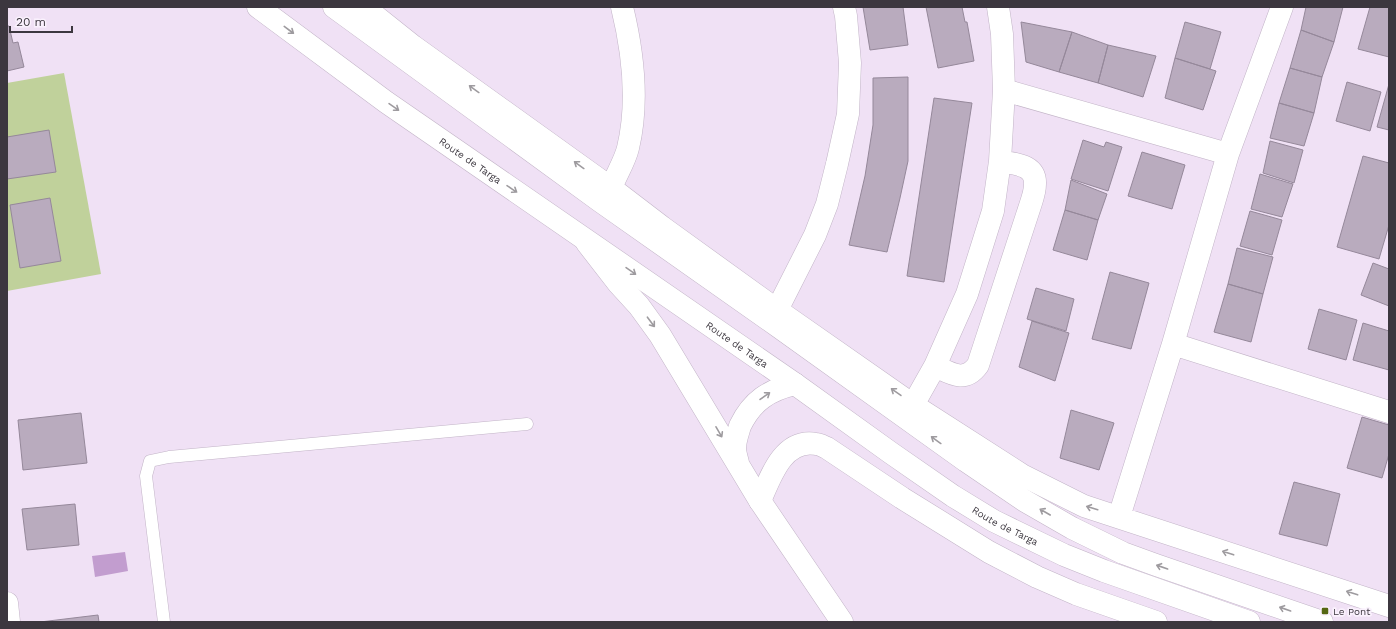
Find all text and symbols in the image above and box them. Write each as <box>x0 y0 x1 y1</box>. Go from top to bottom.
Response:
scale bar <box>10 8 72 34</box>
text: 20 m <box>16 15 46 29</box>
one-way arrow <box>284 26 295 34</box>
one-way arrow <box>468 85 479 93</box>
one-way arrow <box>388 103 399 111</box>
street label: Route de Targa <box>437 135 504 186</box>
one-way arrow <box>574 161 585 169</box>
one-way arrow <box>507 185 518 194</box>
one-way arrow <box>626 267 637 275</box>
one-way arrow <box>646 316 655 327</box>
street label: Route de Targa <box>704 319 771 370</box>
one-way arrow <box>891 388 902 396</box>
one-way arrow <box>759 392 770 400</box>
one-way arrow <box>715 426 723 438</box>
one-way arrow <box>931 436 942 444</box>
street label: Route de Targa <box>970 504 1040 547</box>
one-way arrow <box>1085 504 1098 511</box>
one-way arrow <box>1039 507 1051 515</box>
one-way arrow <box>1222 549 1235 556</box>
one-way arrow <box>1156 563 1169 570</box>
one-way arrow <box>1346 589 1358 597</box>
one-way arrow <box>1279 605 1291 613</box>
marker: Le Pont <box>1320 606 1330 616</box>
place label: Le Pont <box>1333 606 1371 617</box>

